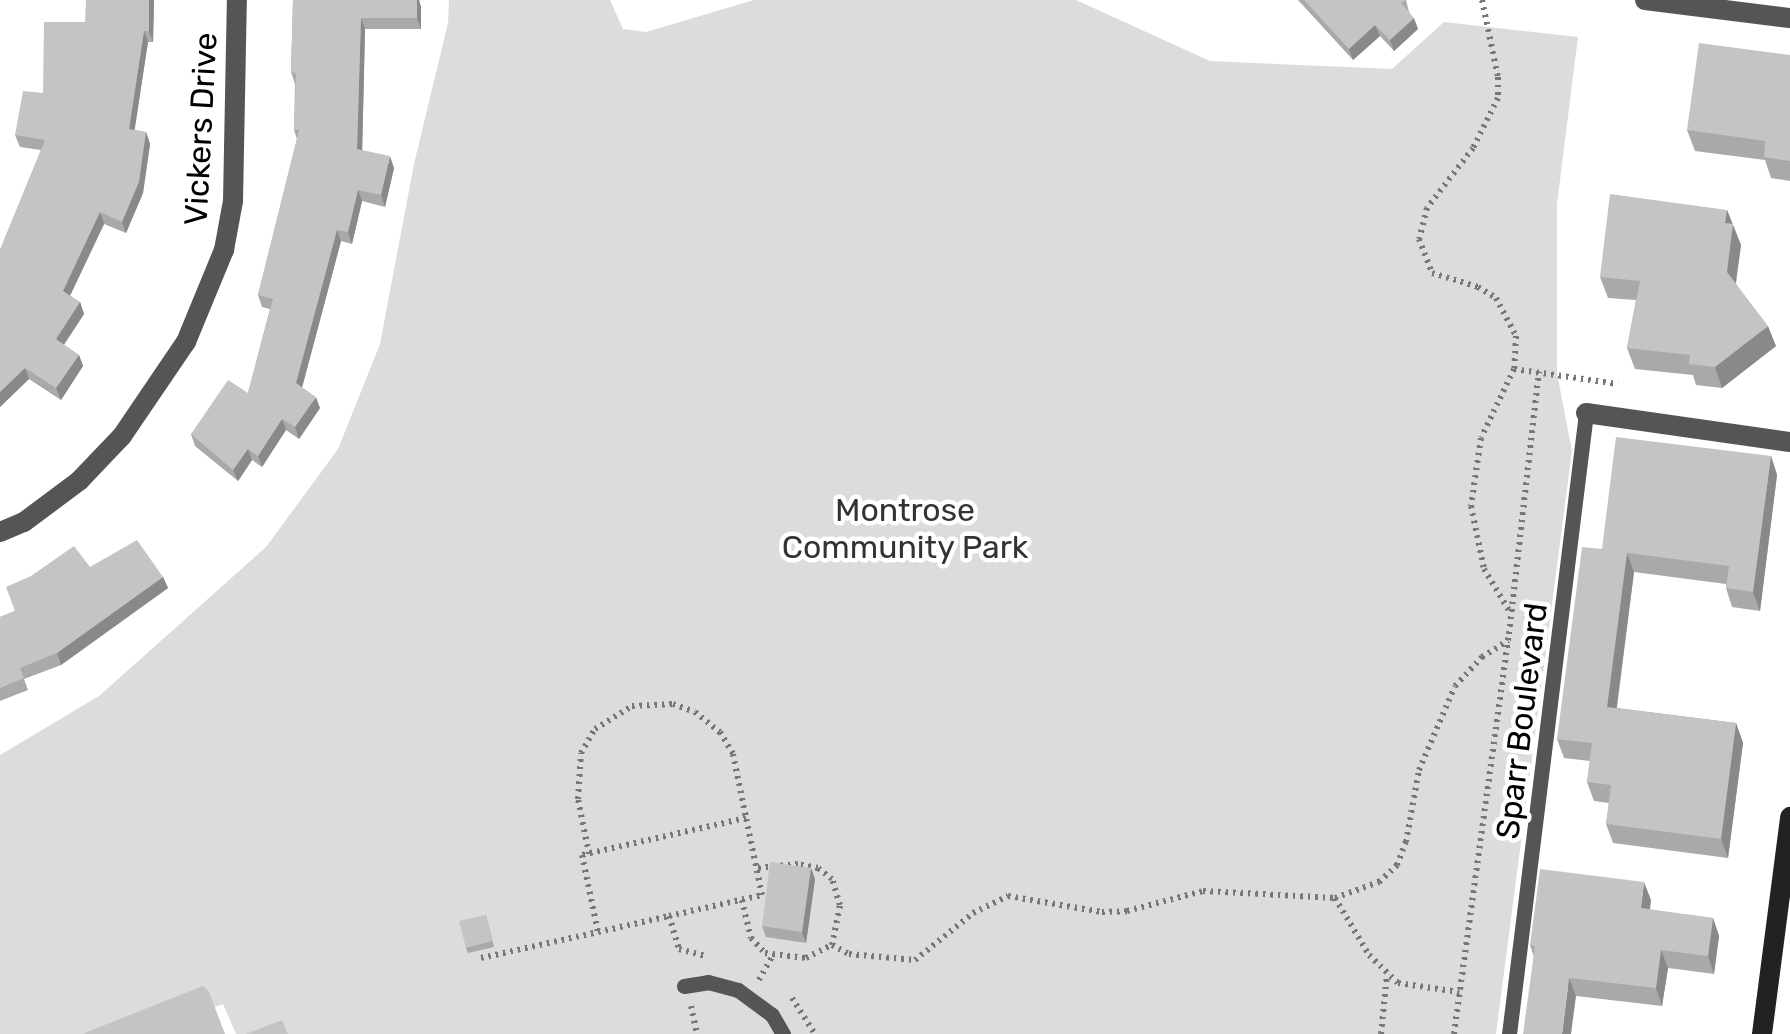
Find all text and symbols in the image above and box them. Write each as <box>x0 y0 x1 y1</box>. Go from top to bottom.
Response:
street label: Vickers Drive <box>177 32 225 226</box>
park label: Montrose Community Park <box>781 492 1029 567</box>
street label: Sparr Boulevard <box>1488 600 1556 842</box>

